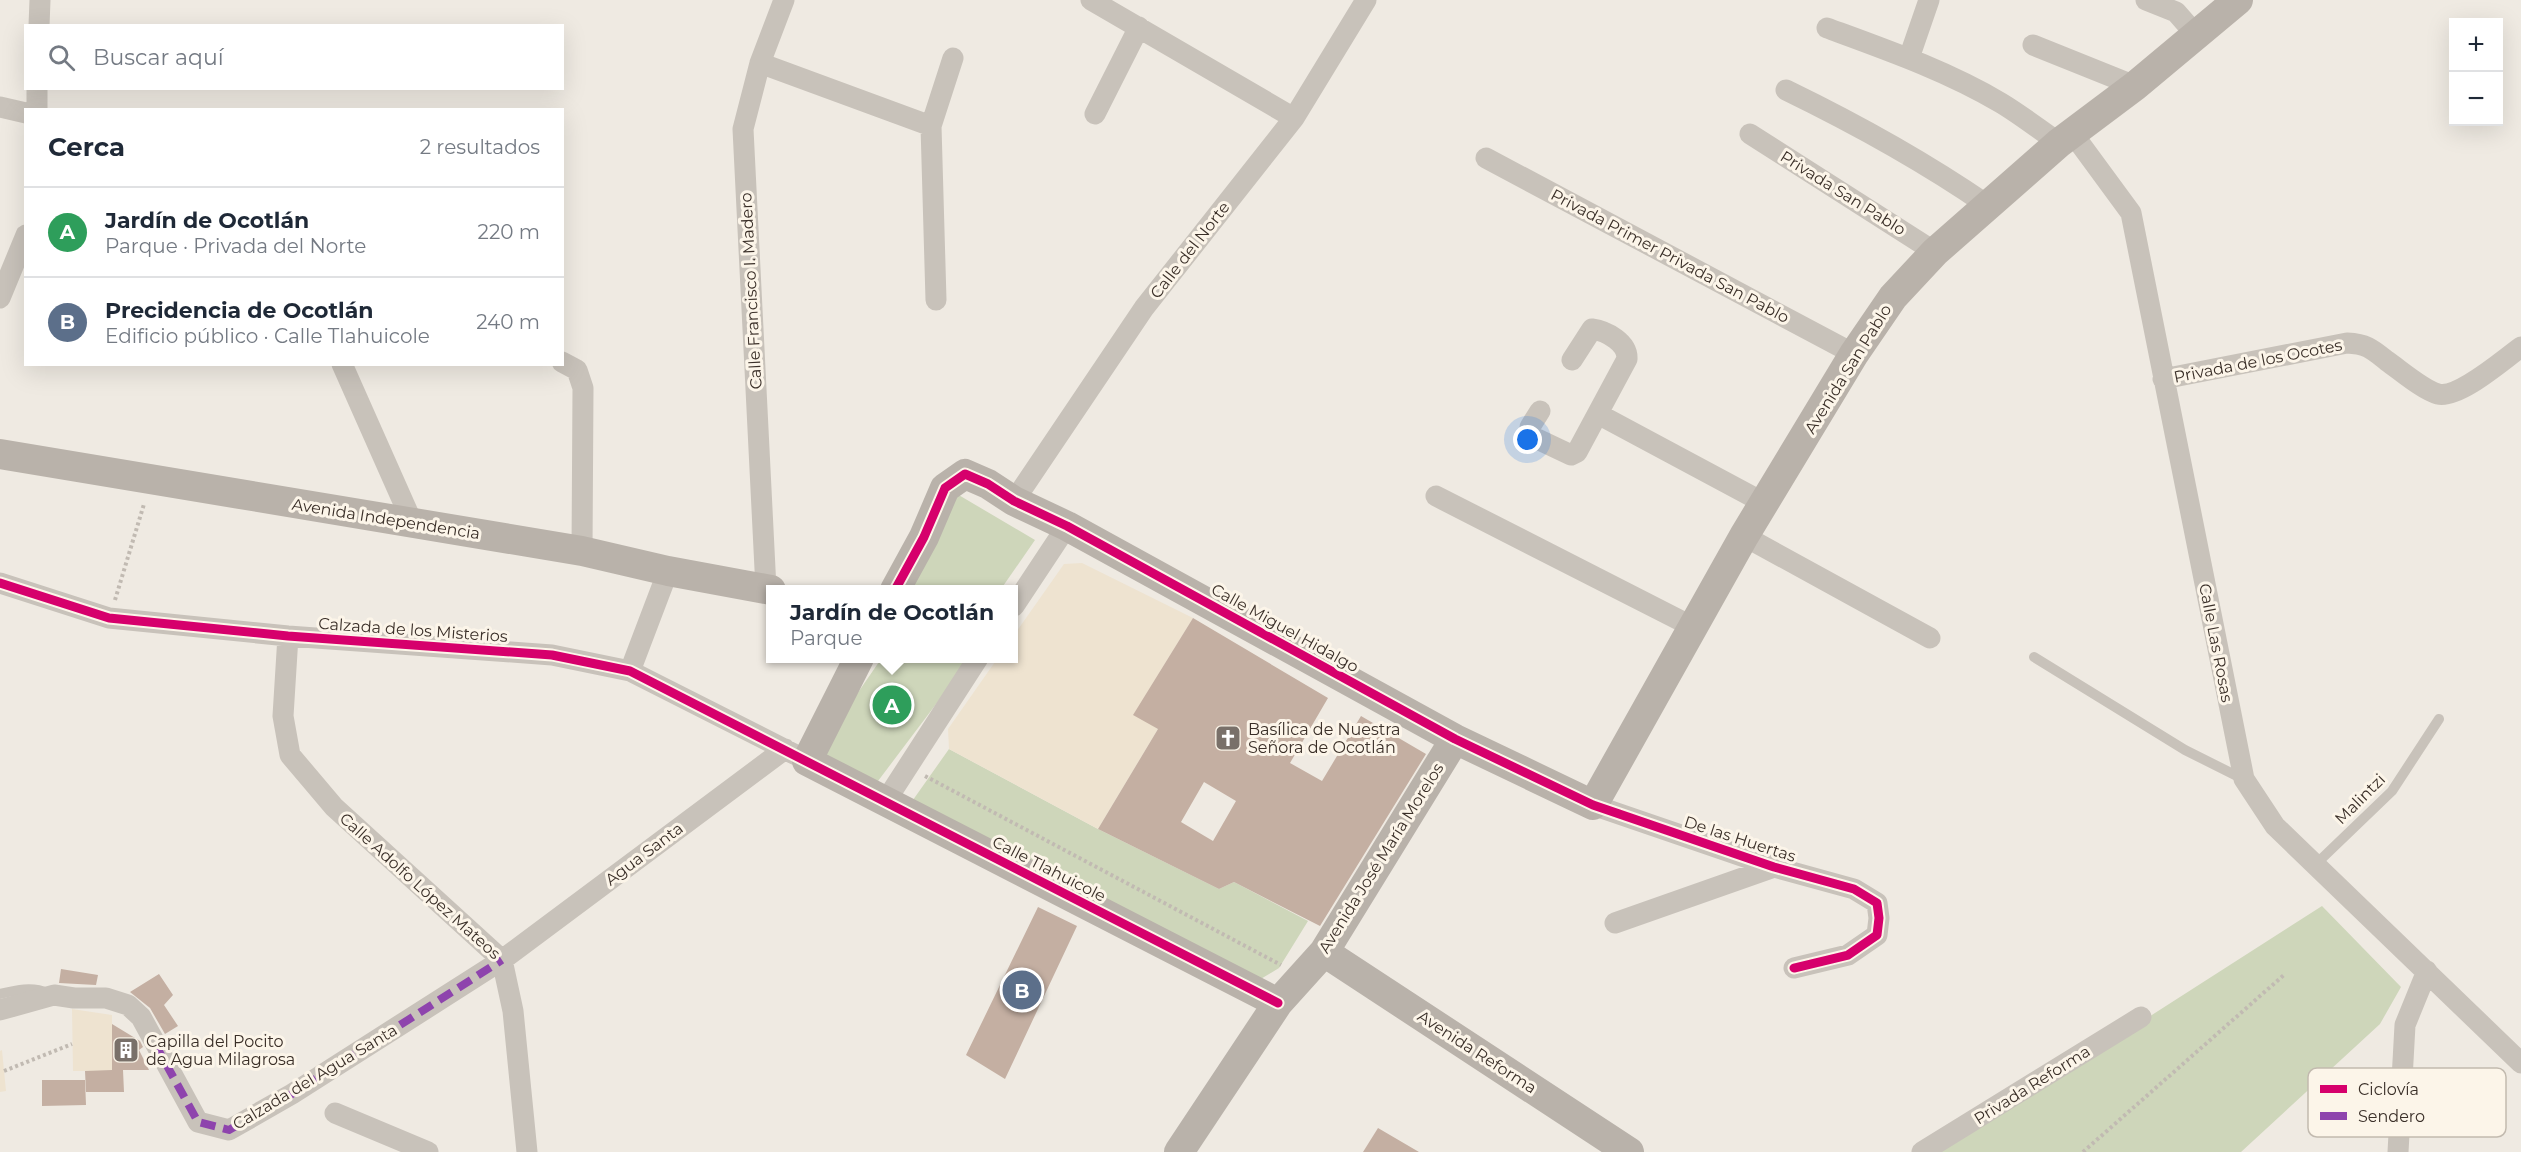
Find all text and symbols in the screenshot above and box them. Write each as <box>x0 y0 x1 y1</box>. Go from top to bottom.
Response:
map controls <box>2449 18 2503 126</box>
button: + <box>2449 18 2503 72</box>
search box <box>24 24 564 90</box>
icon: search <box>45 41 78 74</box>
text: Buscar aquí <box>93 44 224 71</box>
button: − <box>2449 72 2503 126</box>
text: Cerca <box>48 131 125 163</box>
text: 2 resultados <box>420 135 540 159</box>
street label: Privada San Pablo <box>1777 147 1909 239</box>
street label: Privada Primer Privada San Pablo <box>1548 185 1792 327</box>
street label: Calle Francisco I. Madero <box>736 192 766 390</box>
street label: Calle del Norte <box>1146 198 1234 302</box>
text: Jardín de Ocotlán <box>105 207 309 234</box>
text: A <box>60 220 75 244</box>
text: 220 m <box>478 220 540 244</box>
text: Parque · Privada del Norte <box>105 234 366 258</box>
text: Precidencia de Ocotlán <box>105 297 373 324</box>
street label: Avenida San Pablo <box>1800 301 1896 437</box>
text: B <box>60 310 75 334</box>
text: 240 m <box>476 310 540 334</box>
text: Edificio público · Calle Tlahuicole <box>105 324 430 348</box>
street label: Privada de los Ocotes <box>2172 335 2344 387</box>
your location <box>1513 425 1542 454</box>
street label: Avenida Independencia <box>291 495 481 543</box>
street label: Calle Miguel Hidalgo <box>1208 580 1362 676</box>
street label: Calle Las Rosas <box>2195 582 2237 704</box>
popup <box>766 585 1018 663</box>
text: Jardín de Ocotlán <box>790 599 994 626</box>
street label: Calzada de los Misterios <box>318 614 509 646</box>
text: Parque <box>790 626 863 650</box>
pin: A <box>872 682 912 728</box>
place label: Basílica de Nuestra Señora de Ocotlán <box>1248 720 1401 757</box>
church icon: Basílica de Nuestra Señora de Ocotlán <box>1213 723 1243 753</box>
street label: Avenida José María Morelos <box>1314 759 1448 957</box>
street label: Malintzi <box>2331 770 2389 828</box>
street label: Calle Adolfo López Mateos <box>336 809 504 963</box>
street label: De las Huertas <box>1682 812 1798 866</box>
street label: Agua Santa <box>601 819 687 889</box>
street label: Calle Tlahuicole <box>989 832 1109 906</box>
pin: B <box>1002 968 1042 1012</box>
street label: Avenida Reforma <box>1414 1006 1540 1098</box>
street label: Calzada del Agua Santa <box>229 1020 401 1134</box>
place label: Capilla del Pocito de Agua Milagrosa <box>146 1032 295 1069</box>
building icon: Capilla del Pocito de Agua Milagrosa <box>111 1035 141 1065</box>
street label: Privada Reforma <box>1970 1042 2094 1128</box>
legend <box>2308 1068 2506 1137</box>
text: Ciclovía <box>2358 1080 2419 1099</box>
text: Sendero <box>2358 1107 2425 1126</box>

